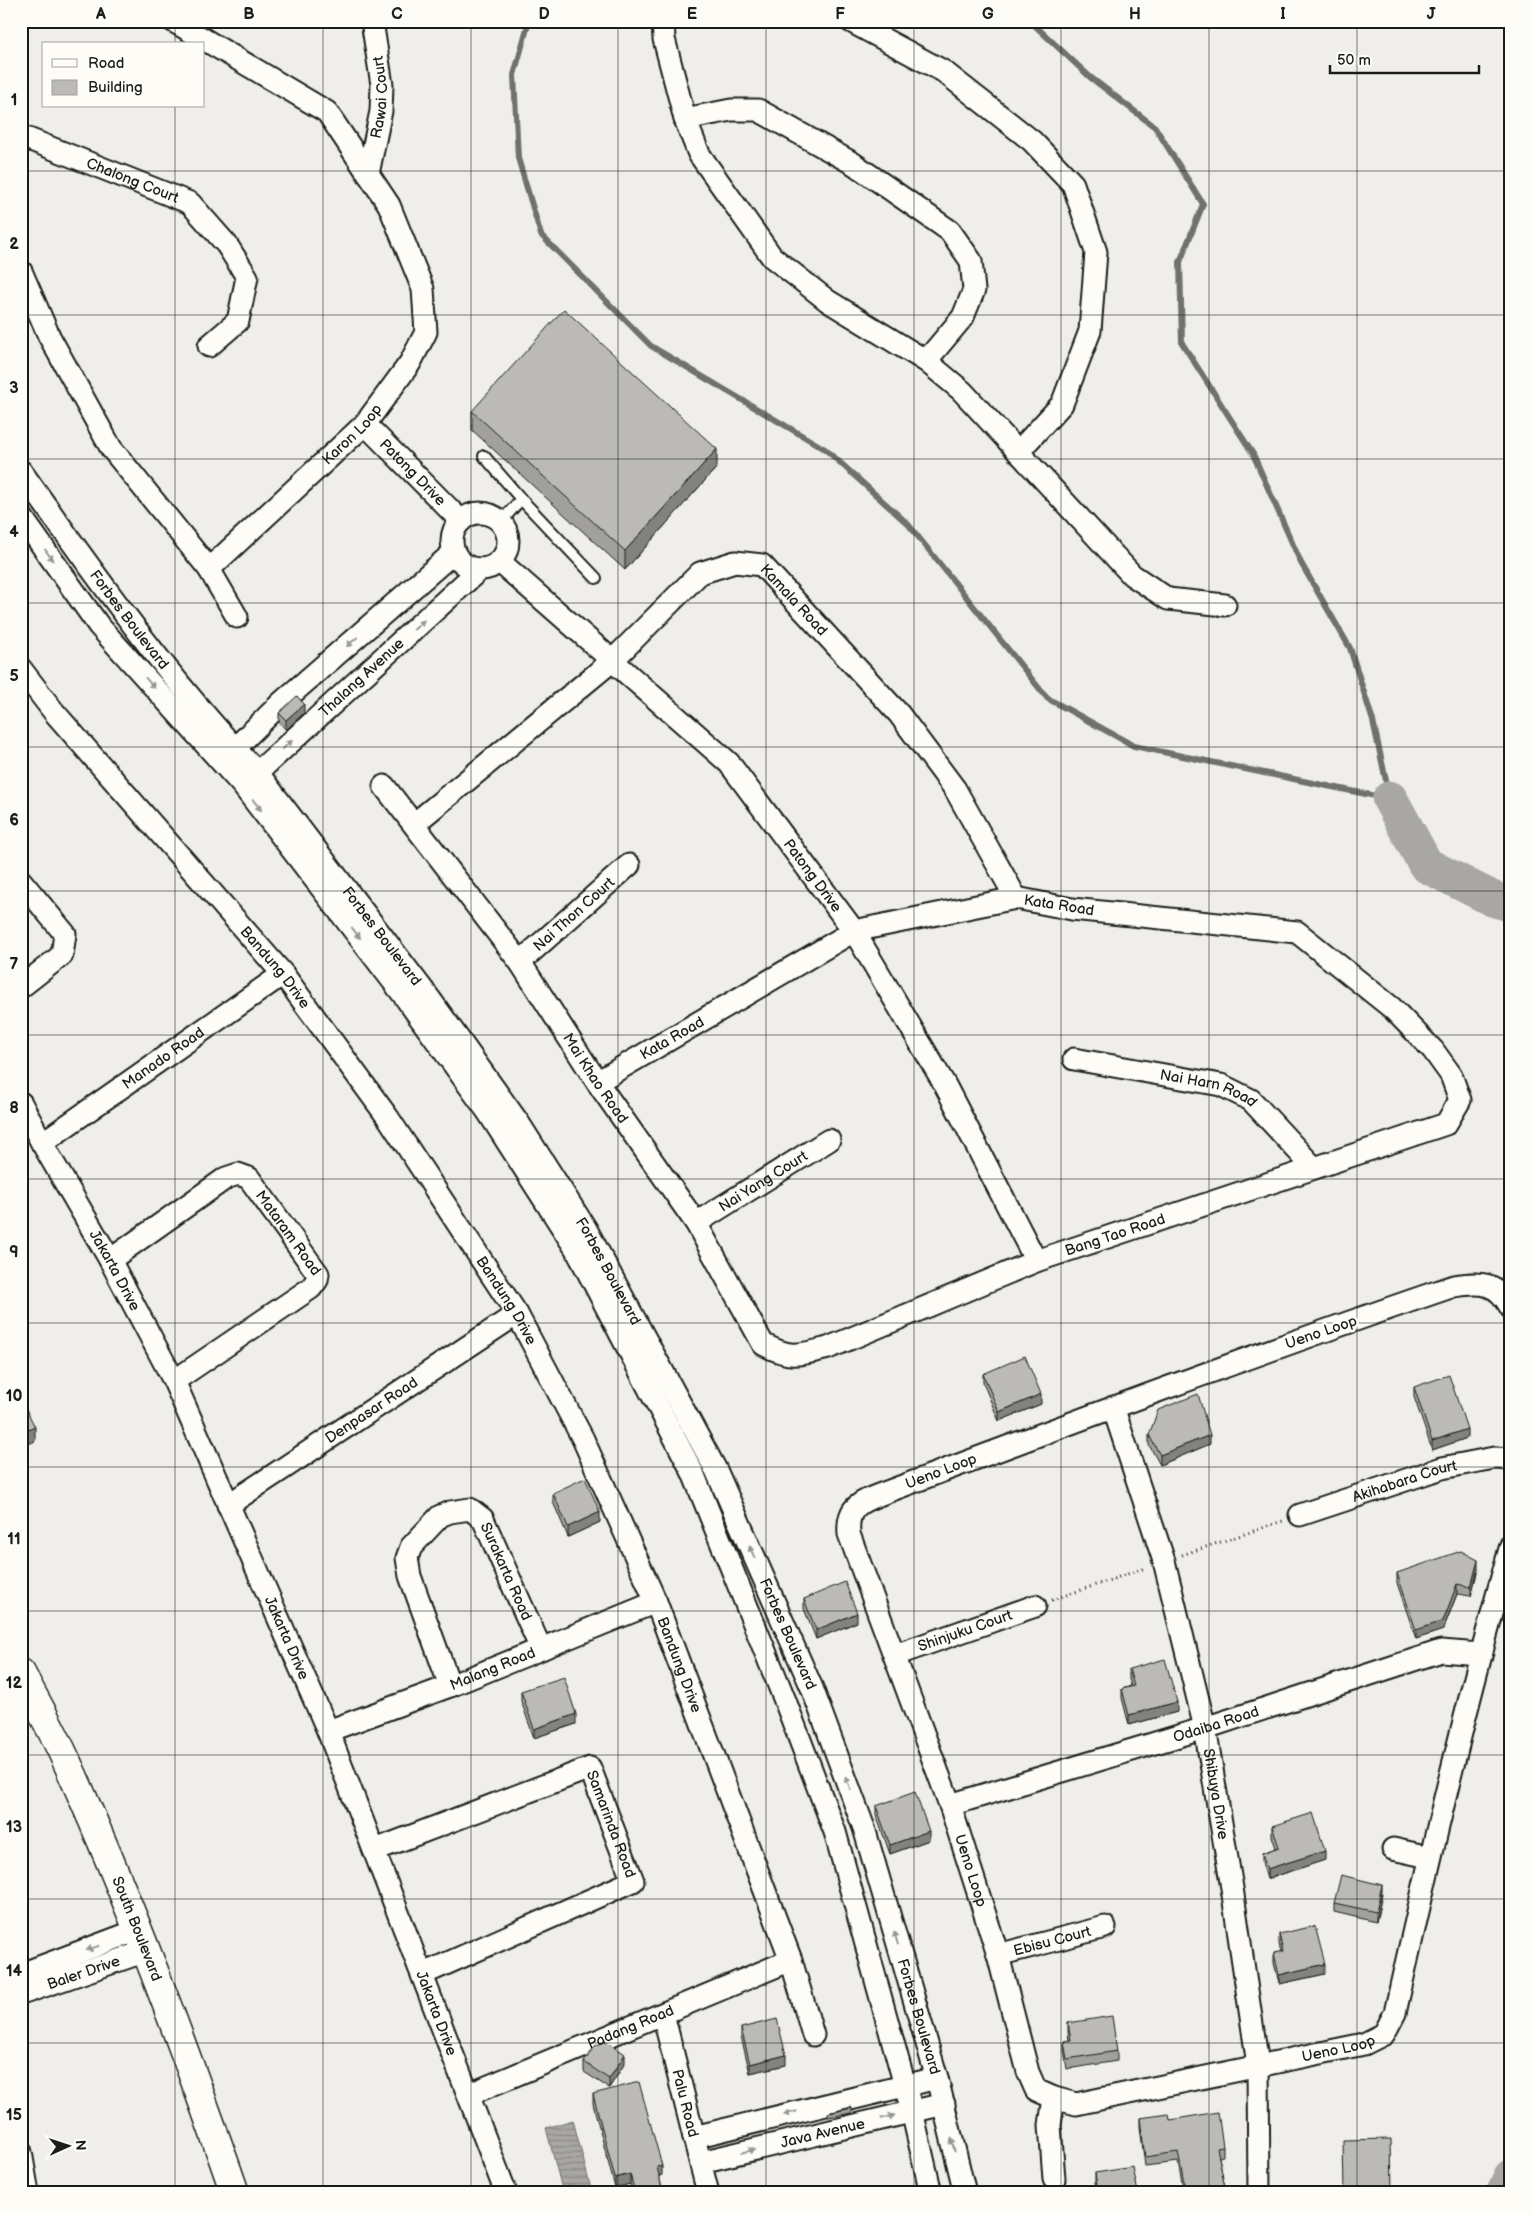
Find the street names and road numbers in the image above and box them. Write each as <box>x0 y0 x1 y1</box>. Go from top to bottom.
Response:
street label: Rawai Court <box>367 54 392 140</box>
street label: Chalong Court <box>83 154 182 208</box>
street label: Karon Loop <box>318 400 387 469</box>
street label: Patong Drive <box>375 435 450 510</box>
street label: Kamala Road <box>756 560 831 640</box>
street label: Forbes Boulevard <box>85 567 173 673</box>
street label: Thalang Avenue <box>315 634 408 721</box>
street label: Patong Drive <box>779 835 846 916</box>
street label: Nai Thon Court <box>530 873 619 956</box>
street label: Forbes Boulevard <box>338 883 425 990</box>
street label: Kata Road <box>1022 891 1095 920</box>
street label: Bandung Drive <box>236 922 314 1012</box>
street label: Kata Road <box>637 1012 708 1064</box>
street label: Manado Road <box>119 1023 208 1094</box>
street label: Mai Khao Road <box>558 1030 632 1127</box>
street label: Nai Harn Road <box>1158 1065 1261 1111</box>
street label: Nai Yang Court <box>715 1147 812 1216</box>
street label: Mataram Road <box>251 1187 325 1280</box>
street label: Bang Tao Road <box>1063 1210 1168 1261</box>
street label: Forbes Boulevard <box>571 1214 645 1328</box>
street label: Jakarta Drive <box>85 1227 144 1314</box>
street label: Bandung Drive <box>472 1253 541 1348</box>
street label: Ueno Loop <box>1283 1311 1360 1354</box>
street label: Denpasar Road <box>322 1373 422 1448</box>
street label: Ueno Loop <box>903 1449 980 1494</box>
street label: Akihabara Court <box>1350 1456 1459 1507</box>
street label: Surakarta Road <box>476 1519 536 1623</box>
street label: Forbes Boulevard <box>755 1575 820 1693</box>
street label: Jakarta Drive <box>260 1593 313 1683</box>
street label: Shinjuku Court <box>915 1606 1015 1656</box>
street label: Bandung Drive <box>653 1614 706 1715</box>
street label: Malang Road <box>447 1643 538 1695</box>
street label: Odaiba Road <box>1171 1702 1262 1747</box>
street label: Shibuya Drive <box>1199 1747 1233 1841</box>
street label: Samarinda Road <box>582 1768 640 1881</box>
street label: Ueno Loop <box>950 1832 991 1910</box>
street label: South Boulevard <box>107 1874 166 1984</box>
street label: Ebisu Court <box>1012 1922 1093 1961</box>
street label: Baler Drive <box>45 1952 123 1994</box>
street label: Forbes Boulevard <box>893 1957 944 2077</box>
street label: Jakarta Drive <box>411 1968 461 2058</box>
street label: Padang Road <box>585 2001 677 2054</box>
street label: Ueno Loop <box>1300 2031 1379 2067</box>
street label: Palu Road <box>667 2067 703 2139</box>
street label: Java Avenue <box>779 2114 867 2153</box>

